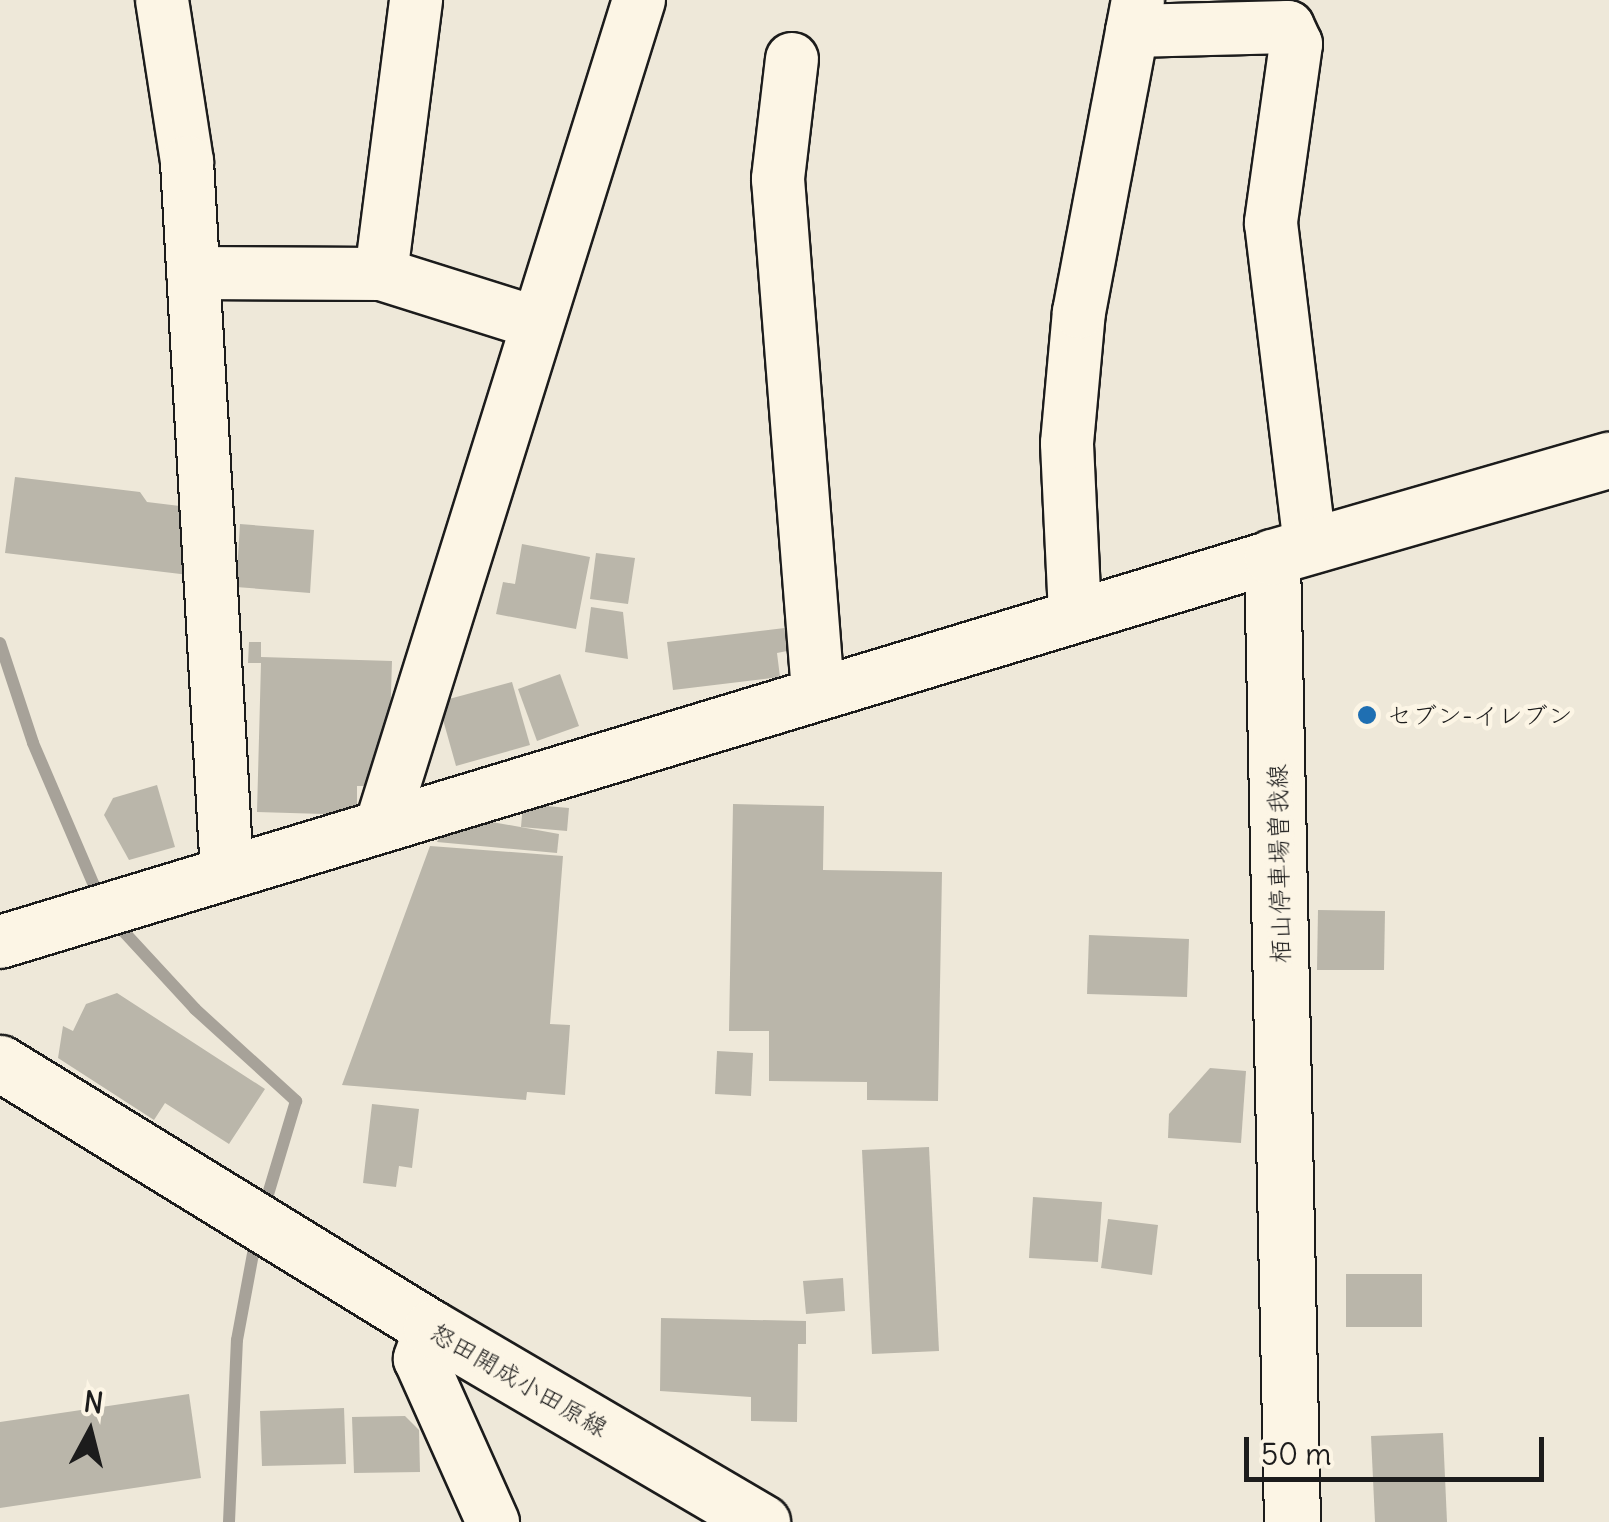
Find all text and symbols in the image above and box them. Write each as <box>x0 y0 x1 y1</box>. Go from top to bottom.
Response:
place label: セブン-イレブン <box>1387 700 1573 730</box>
marker: セブン-イレブン <box>1356 704 1378 726</box>
street label: 栢山停車場曽我線 <box>1262 764 1296 964</box>
street label: 怒田開成小田原線 <box>425 1317 613 1443</box>
north arrow <box>40 1382 140 1482</box>
text: N <box>82 1383 105 1421</box>
scale bar <box>1249 1417 1549 1479</box>
text: 50 m <box>1261 1435 1331 1473</box>

